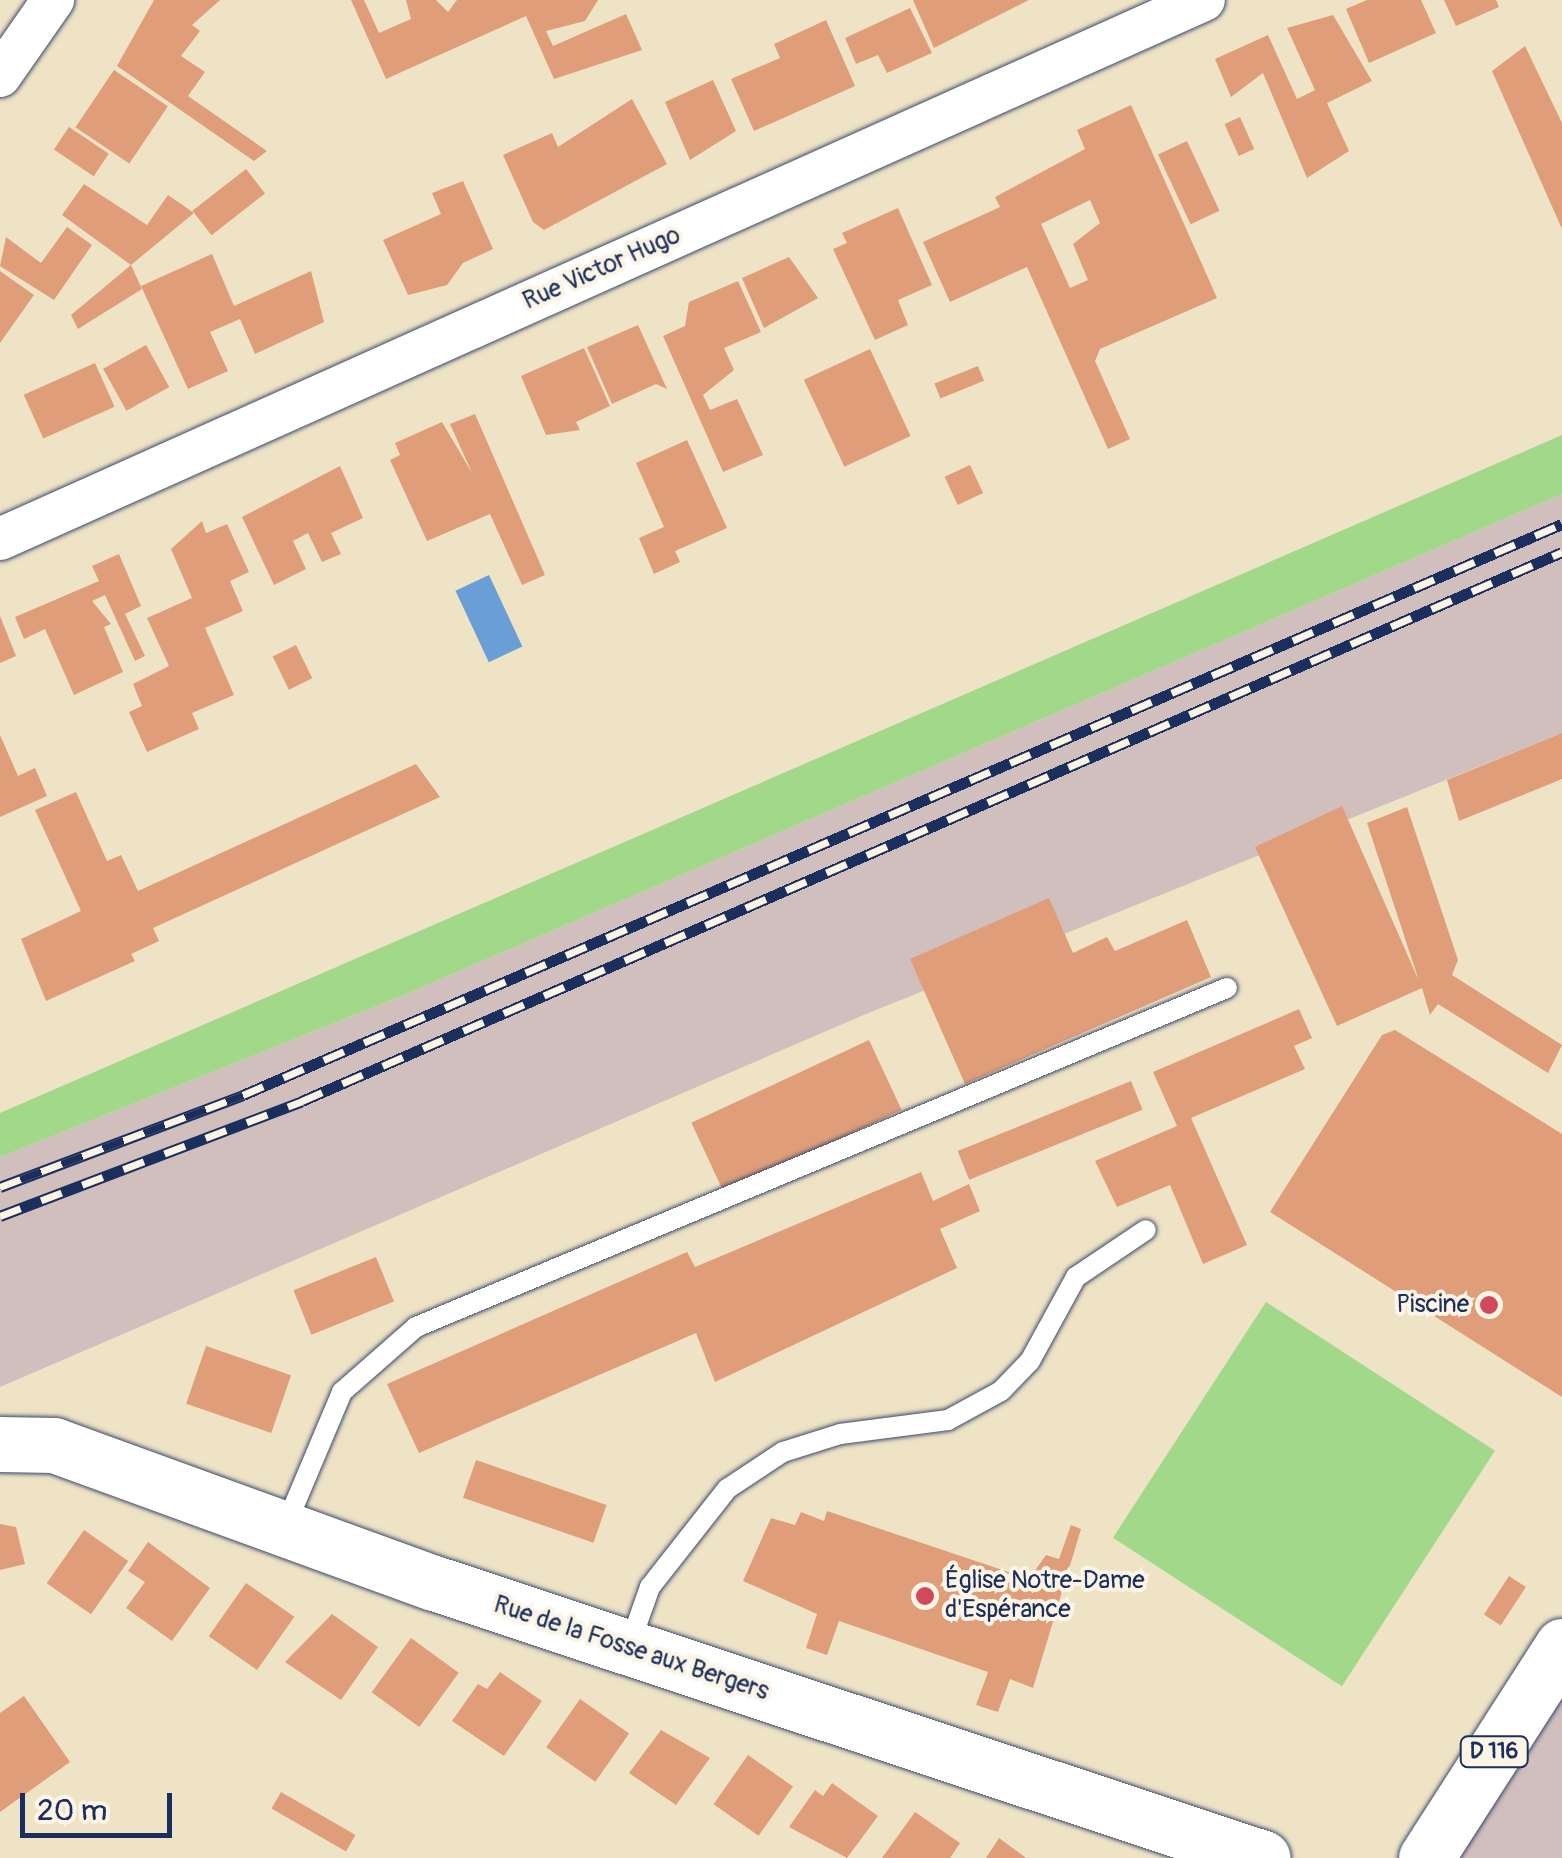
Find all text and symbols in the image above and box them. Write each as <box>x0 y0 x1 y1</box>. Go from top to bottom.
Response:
street label: Rue Victor Hugo <box>519 221 685 317</box>
place label: Piscine <box>1396 1290 1469 1320</box>
marker: Piscine <box>1478 1294 1500 1316</box>
place label: Église Notre-Dame d'Espérance <box>945 1567 1145 1626</box>
marker: Église Notre-Dame d'Espérance <box>914 1585 936 1607</box>
street label: Rue de la Fosse aux Bergers <box>490 1590 772 1708</box>
road number: D 116 <box>1459 1735 1529 1769</box>
scale bar <box>25 1773 178 1835</box>
text: 20 m <box>37 1792 107 1829</box>

